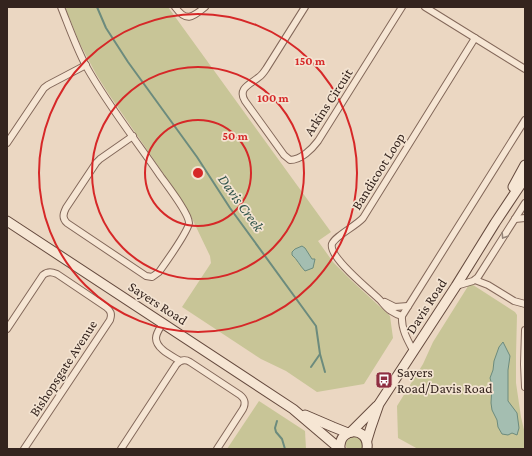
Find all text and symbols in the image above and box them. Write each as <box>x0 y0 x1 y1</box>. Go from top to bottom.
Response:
text: 150 m <box>295 54 326 68</box>
street label: Arkins Circuit <box>300 65 356 139</box>
text: 100 m <box>257 91 290 105</box>
text: 50 m <box>222 129 249 143</box>
street label: Bandicoot Loop <box>348 130 408 212</box>
centre of rings <box>191 166 205 180</box>
water label: Davis Creek <box>215 171 268 236</box>
one-way arrow <box>502 232 509 239</box>
street label: Davis Road <box>402 275 450 337</box>
street label: Sayers Road <box>126 278 191 328</box>
street label: Bishopsgate Avenue <box>26 317 100 419</box>
place label: Sayers Road/Davis Road <box>397 364 493 396</box>
bus stop icon: Sayers Road/Davis Road <box>374 370 394 390</box>

